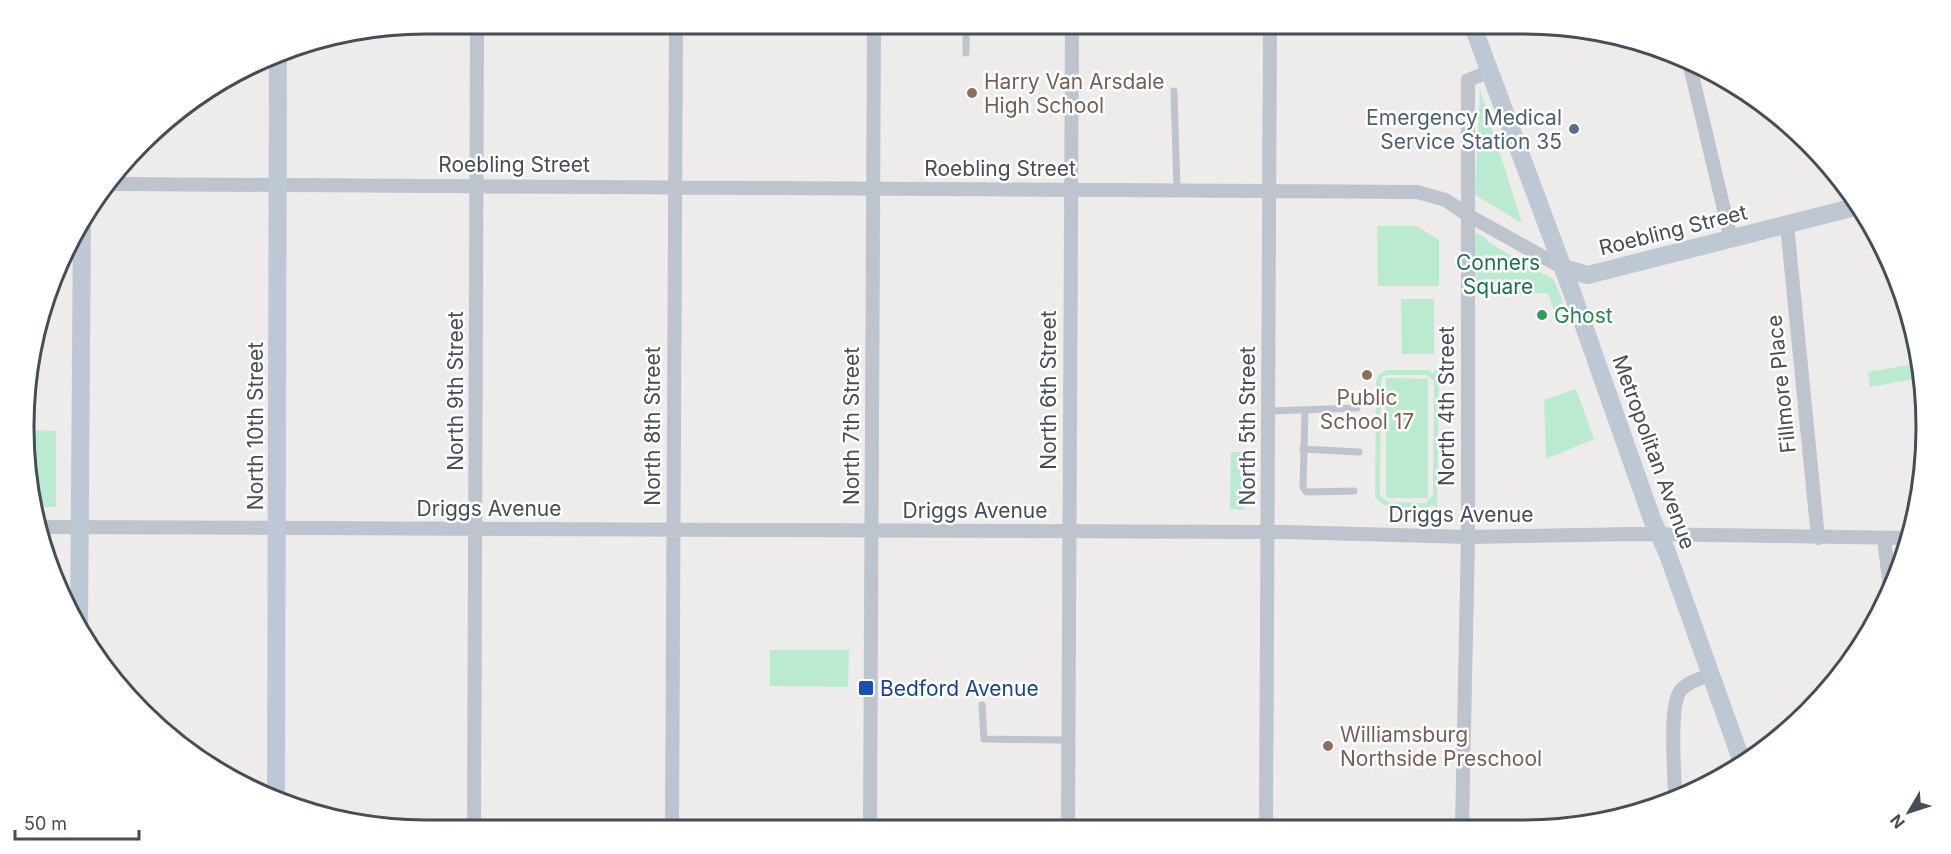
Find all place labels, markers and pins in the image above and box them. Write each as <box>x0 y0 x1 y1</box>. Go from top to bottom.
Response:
place label: Harry Van Arsdale High School <box>984 69 1165 118</box>
marker: Harry Van Arsdale High School <box>965 86 979 100</box>
place label: Emergency Medical Service Station 35 <box>1366 105 1562 154</box>
marker: Emergency Medical Service Station 35 <box>1567 122 1581 136</box>
place label: Ghost <box>1554 303 1613 328</box>
marker: Ghost <box>1535 308 1549 322</box>
marker: Public School 17 <box>1360 368 1374 382</box>
place label: Public School 17 <box>1320 385 1414 434</box>
place label: Bedford Avenue <box>880 676 1039 701</box>
marker: Bedford Avenue <box>857 679 875 697</box>
place label: Williamsburg Northside Preschool <box>1340 722 1542 771</box>
marker: Williamsburg Northside Preschool <box>1321 739 1335 753</box>

